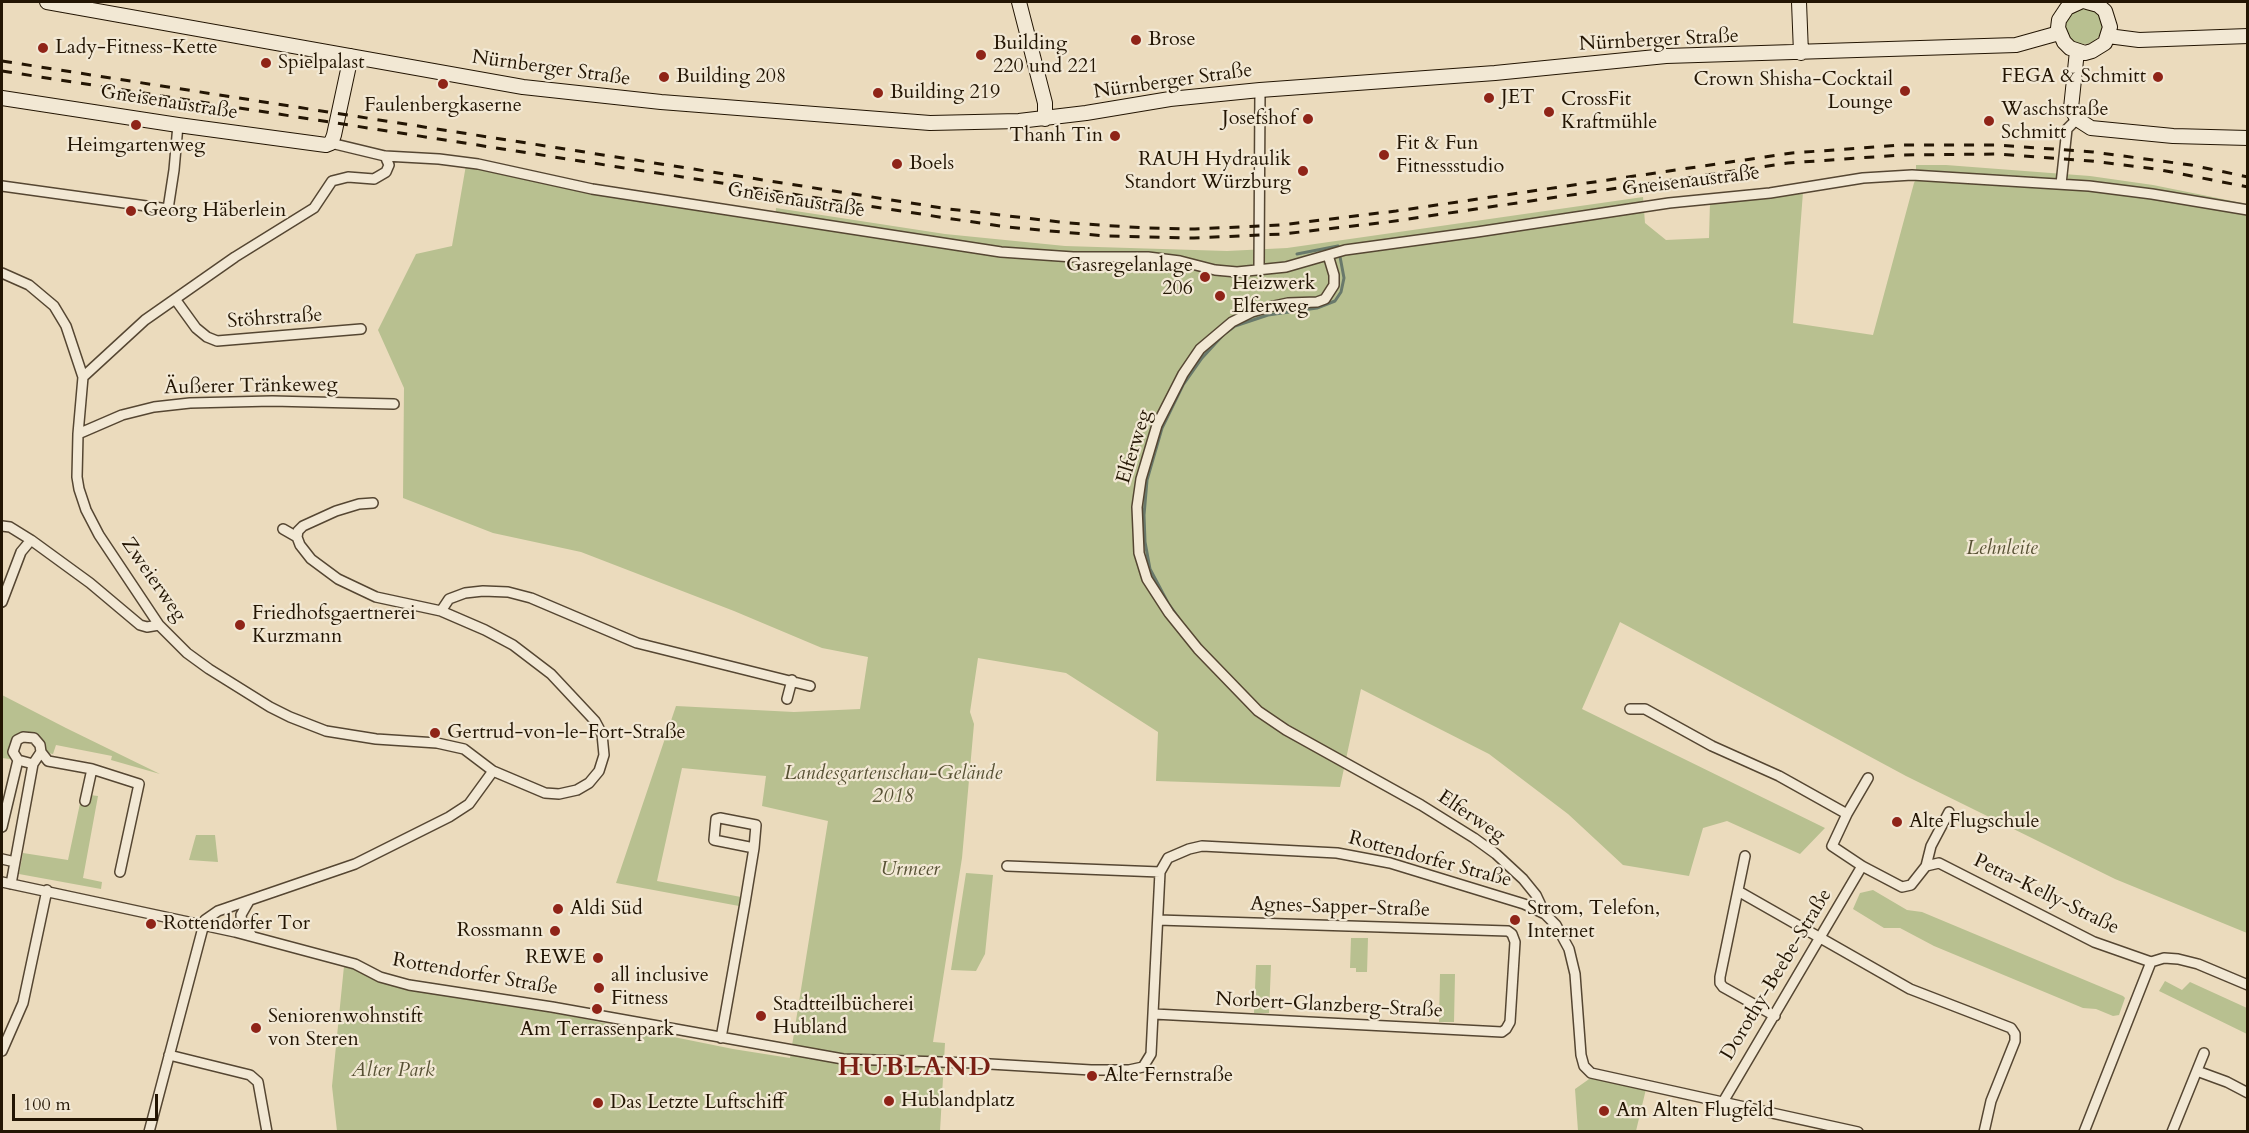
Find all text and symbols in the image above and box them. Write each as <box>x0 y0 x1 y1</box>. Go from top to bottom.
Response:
street label: Nürnberger Straße <box>1578 25 1740 57</box>
place label: Brose <box>1148 28 1195 52</box>
place label: Building 220 und 221 <box>993 32 1098 79</box>
marker: Brose <box>1129 33 1143 47</box>
place label: Lady-Fitness-Kette <box>55 36 218 60</box>
marker: Lady-Fitness-Kette <box>36 41 50 55</box>
street label: Nürnberger Straße <box>470 46 632 92</box>
marker: Building 220 und 221 <box>974 48 988 62</box>
place label: Spielpalast <box>278 51 364 75</box>
marker: Spielpalast <box>259 56 273 70</box>
street label: Nürnberger Straße <box>1092 59 1254 105</box>
place label: Building 208 <box>676 65 786 89</box>
place label: FEGA & Schmitt <box>2001 65 2146 89</box>
place label: Crown Shisha-Cocktail Lounge <box>1693 68 1893 115</box>
marker: Building 208 <box>657 70 671 84</box>
marker: FEGA & Schmitt <box>2151 70 2165 84</box>
marker: Faulenbergkaserne <box>436 77 450 91</box>
street label: Gneisenaustraße <box>99 80 239 126</box>
place label: Building 219 <box>890 81 1000 105</box>
marker: Crown Shisha-Cocktail Lounge <box>1898 84 1912 98</box>
marker: Building 219 <box>871 86 885 100</box>
place label: JET <box>1501 86 1535 110</box>
place label: CrossFit Kraftmühle <box>1561 88 1657 135</box>
marker: JET <box>1482 91 1496 105</box>
place label: Faulenbergkaserne <box>364 94 522 118</box>
place label: Waschstraße Schmitt <box>2001 98 2108 145</box>
marker: CrossFit Kraftmühle <box>1542 105 1556 119</box>
place label: Josefshof <box>1222 107 1296 131</box>
marker: Josefshof <box>1301 112 1315 126</box>
marker: Waschstraße Schmitt <box>1982 114 1996 128</box>
marker: Heimgartenweg <box>129 118 143 132</box>
place label: Thanh Tin <box>1009 124 1103 148</box>
marker: Thanh Tin <box>1108 129 1122 143</box>
place label: Fit & Fun Fitnessstudio <box>1396 132 1504 179</box>
place label: Heimgartenweg <box>67 134 205 158</box>
place label: RAUH Hydraulik Standort Würzburg <box>1125 148 1291 195</box>
marker: Fit & Fun Fitnessstudio <box>1377 148 1391 162</box>
place label: Boels <box>909 152 954 176</box>
marker: Boels <box>890 157 904 171</box>
street label: Gneisenaustraße <box>1621 162 1761 202</box>
marker: RAUH Hydraulik Standort Würzburg <box>1296 164 1310 178</box>
street label: Gneisenaustraße <box>726 178 866 224</box>
place label: Georg Häberlein <box>143 199 286 223</box>
marker: Georg Häberlein <box>124 204 138 218</box>
place label: Gasregelanlage 206 <box>1066 254 1193 301</box>
marker: Gasregelanlage 206 <box>1198 270 1212 284</box>
place label: Heizwerk Elferweg <box>1232 272 1315 319</box>
marker: Heizwerk Elferweg <box>1213 289 1227 303</box>
street label: Stöhrstraße <box>227 304 323 334</box>
street label: Äußerer Tränkeweg <box>164 373 338 401</box>
street label: Elferweg <box>1112 407 1158 487</box>
street label: Zweierweg <box>115 533 191 627</box>
park label: Lehnleite <box>1966 537 2038 561</box>
place label: Friedhofsgaertnerei Kurzmann <box>252 602 416 649</box>
marker: Friedhofsgaertnerei Kurzmann <box>233 618 247 632</box>
place label: Gertrud-von-le-Fort-Straße <box>447 721 686 745</box>
marker: Gertrud-von-le-Fort-Straße <box>428 726 442 740</box>
park label: Landesgartenschau-Gelände 2018 <box>784 762 1002 809</box>
street label: Elferweg <box>1433 786 1509 848</box>
place label: Alte Flugschule <box>1909 810 2040 834</box>
marker: Alte Flugschule <box>1890 815 1904 829</box>
street label: Rottendorfer Straße <box>1346 827 1514 893</box>
street label: Petra-Kelly-Straße <box>1969 849 2123 941</box>
park label: Urmeer <box>880 858 940 882</box>
street label: Dorothy-Beebe-Straße <box>1716 885 1838 1065</box>
street label: Agnes-Sapper-Straße <box>1250 893 1430 923</box>
place label: Aldi Süd <box>570 897 643 921</box>
place label: Strom, Telefon, Internet <box>1527 897 1660 944</box>
marker: Aldi Süd <box>551 902 565 916</box>
place label: Rottendorfer Tor <box>163 912 310 936</box>
marker: Strom, Telefon, Internet <box>1508 913 1522 927</box>
marker: Rottendorfer Tor <box>144 917 158 931</box>
place label: Rossmann <box>457 919 543 943</box>
marker: Rossmann <box>548 924 562 938</box>
place label: REWE <box>525 946 586 970</box>
street label: Rottendorfer Straße <box>390 949 560 1001</box>
marker: REWE <box>591 951 605 965</box>
place label: all inclusive Fitness <box>611 964 709 1011</box>
marker: all inclusive Fitness <box>592 981 606 995</box>
street label: Norbert-Glanzberg-Straße <box>1215 988 1443 1024</box>
place label: Stadtteilbücherei Hubland <box>773 993 914 1040</box>
marker: Am Terrassenpark <box>590 1002 604 1016</box>
place label: Seniorenwohnstift von Steren <box>268 1005 423 1052</box>
marker: Stadtteilbücherei Hubland <box>754 1009 768 1023</box>
place label: Am Terrassenpark <box>520 1018 674 1042</box>
marker: Seniorenwohnstift von Steren <box>249 1021 263 1035</box>
district label: HUBLAND <box>838 1053 992 1085</box>
park label: Alter Park <box>351 1059 435 1083</box>
place label: Alte Fernstraße <box>1104 1064 1233 1088</box>
marker: Alte Fernstraße <box>1085 1069 1099 1083</box>
scale bar <box>15 1082 160 1120</box>
place label: Hublandplatz <box>901 1089 1015 1113</box>
place label: Das Letzte Luftschiff <box>610 1091 784 1115</box>
text: 100 m <box>23 1092 71 1117</box>
marker: Hublandplatz <box>882 1094 896 1108</box>
marker: Das Letzte Luftschiff <box>591 1096 605 1110</box>
place label: Am Alten Flugfeld <box>1616 1099 1774 1123</box>
marker: Am Alten Flugfeld <box>1597 1104 1611 1118</box>

